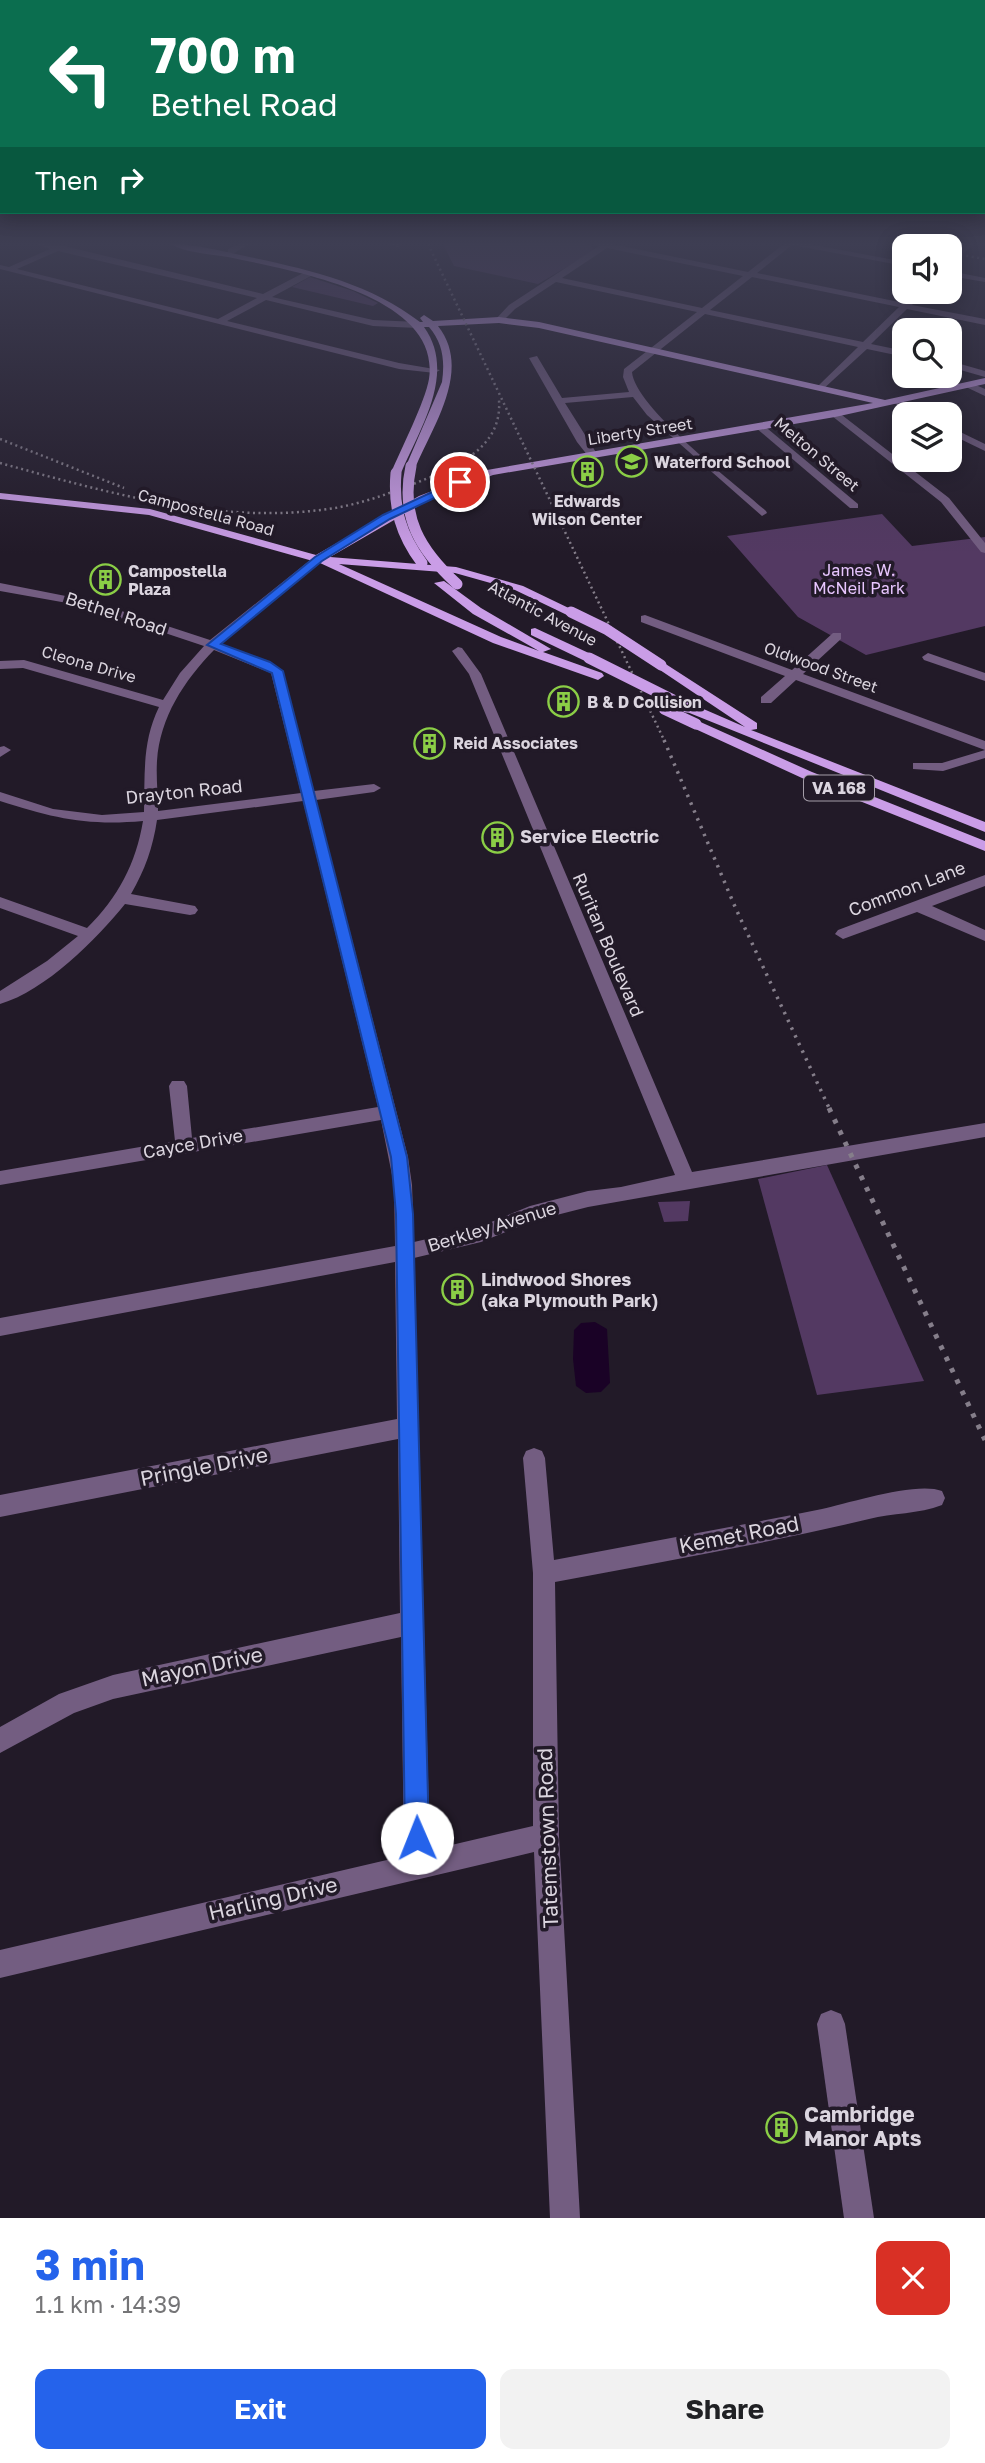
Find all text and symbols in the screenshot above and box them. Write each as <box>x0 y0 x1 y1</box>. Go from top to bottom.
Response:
text: 700 m <box>150 25 296 84</box>
icon: left <box>35 28 126 119</box>
text: Bethel Road <box>150 85 338 123</box>
icon: right <box>112 161 150 199</box>
text: Then <box>35 165 98 196</box>
map controls <box>892 234 962 472</box>
button: sound <box>892 234 962 304</box>
button: search <box>892 318 962 388</box>
button: layers <box>892 402 962 472</box>
street label: Liberty Street <box>586 413 694 449</box>
street label: Melton Street <box>770 413 864 495</box>
school or university icon: Waterford School <box>614 445 648 479</box>
pin <box>430 452 490 512</box>
place label: Waterford School <box>654 452 791 472</box>
building icon: Edwards Wilson Center <box>570 455 604 489</box>
icon: arrive <box>441 463 479 501</box>
street label: Campostella Road <box>136 484 276 540</box>
place label: Edwards Wilson Center <box>532 491 642 529</box>
park label: James W. McNeil Park <box>813 560 905 598</box>
place label: Campostella Plaza <box>128 561 227 599</box>
building icon: Campostella Plaza <box>88 563 122 597</box>
street label: Atlantic Avenue <box>485 576 601 650</box>
street label: Bethel Road <box>63 586 170 640</box>
street label: Oldwood Street <box>761 637 881 697</box>
street label: Cleona Drive <box>40 641 138 687</box>
building icon: B & D Collision <box>547 685 581 719</box>
place label: B & D Collision <box>587 692 702 712</box>
building icon: Reid Associates <box>413 726 447 760</box>
place label: Reid Associates <box>453 733 578 753</box>
street label: Drayton Road <box>124 774 243 808</box>
road number: VA 168 <box>804 776 874 800</box>
building icon: Service Electric <box>480 820 514 854</box>
place label: Service Electric <box>520 825 659 847</box>
street label: Common Lane <box>845 856 968 920</box>
street label: Ruritan Boulevard <box>569 869 649 1020</box>
street label: Cayce Drive <box>141 1123 245 1163</box>
street label: Berkley Avenue <box>425 1196 559 1256</box>
place label: Lindwood Shores (aka Plymouth Park) <box>481 1268 658 1311</box>
building icon: Lindwood Shores (aka Plymouth Park) <box>441 1273 475 1307</box>
street label: Pringle Drive <box>138 1441 270 1491</box>
street label: Kemet Road <box>676 1510 801 1558</box>
street label: Mayon Drive <box>139 1640 265 1692</box>
street label: Tatemstown Road <box>531 1747 563 1929</box>
position arrow <box>380 1801 454 1875</box>
street label: Harling Drive <box>206 1871 340 1925</box>
place label: Cambridge Manor Apts <box>804 2101 922 2151</box>
building icon: Cambridge Manor Apts <box>764 2110 798 2144</box>
text: 3 min <box>35 2239 145 2289</box>
button: close <box>876 2241 950 2315</box>
text: 1.1 km · 14:39 <box>35 2290 181 2318</box>
button: Exit <box>35 2369 486 2449</box>
button: Share <box>500 2369 950 2449</box>

